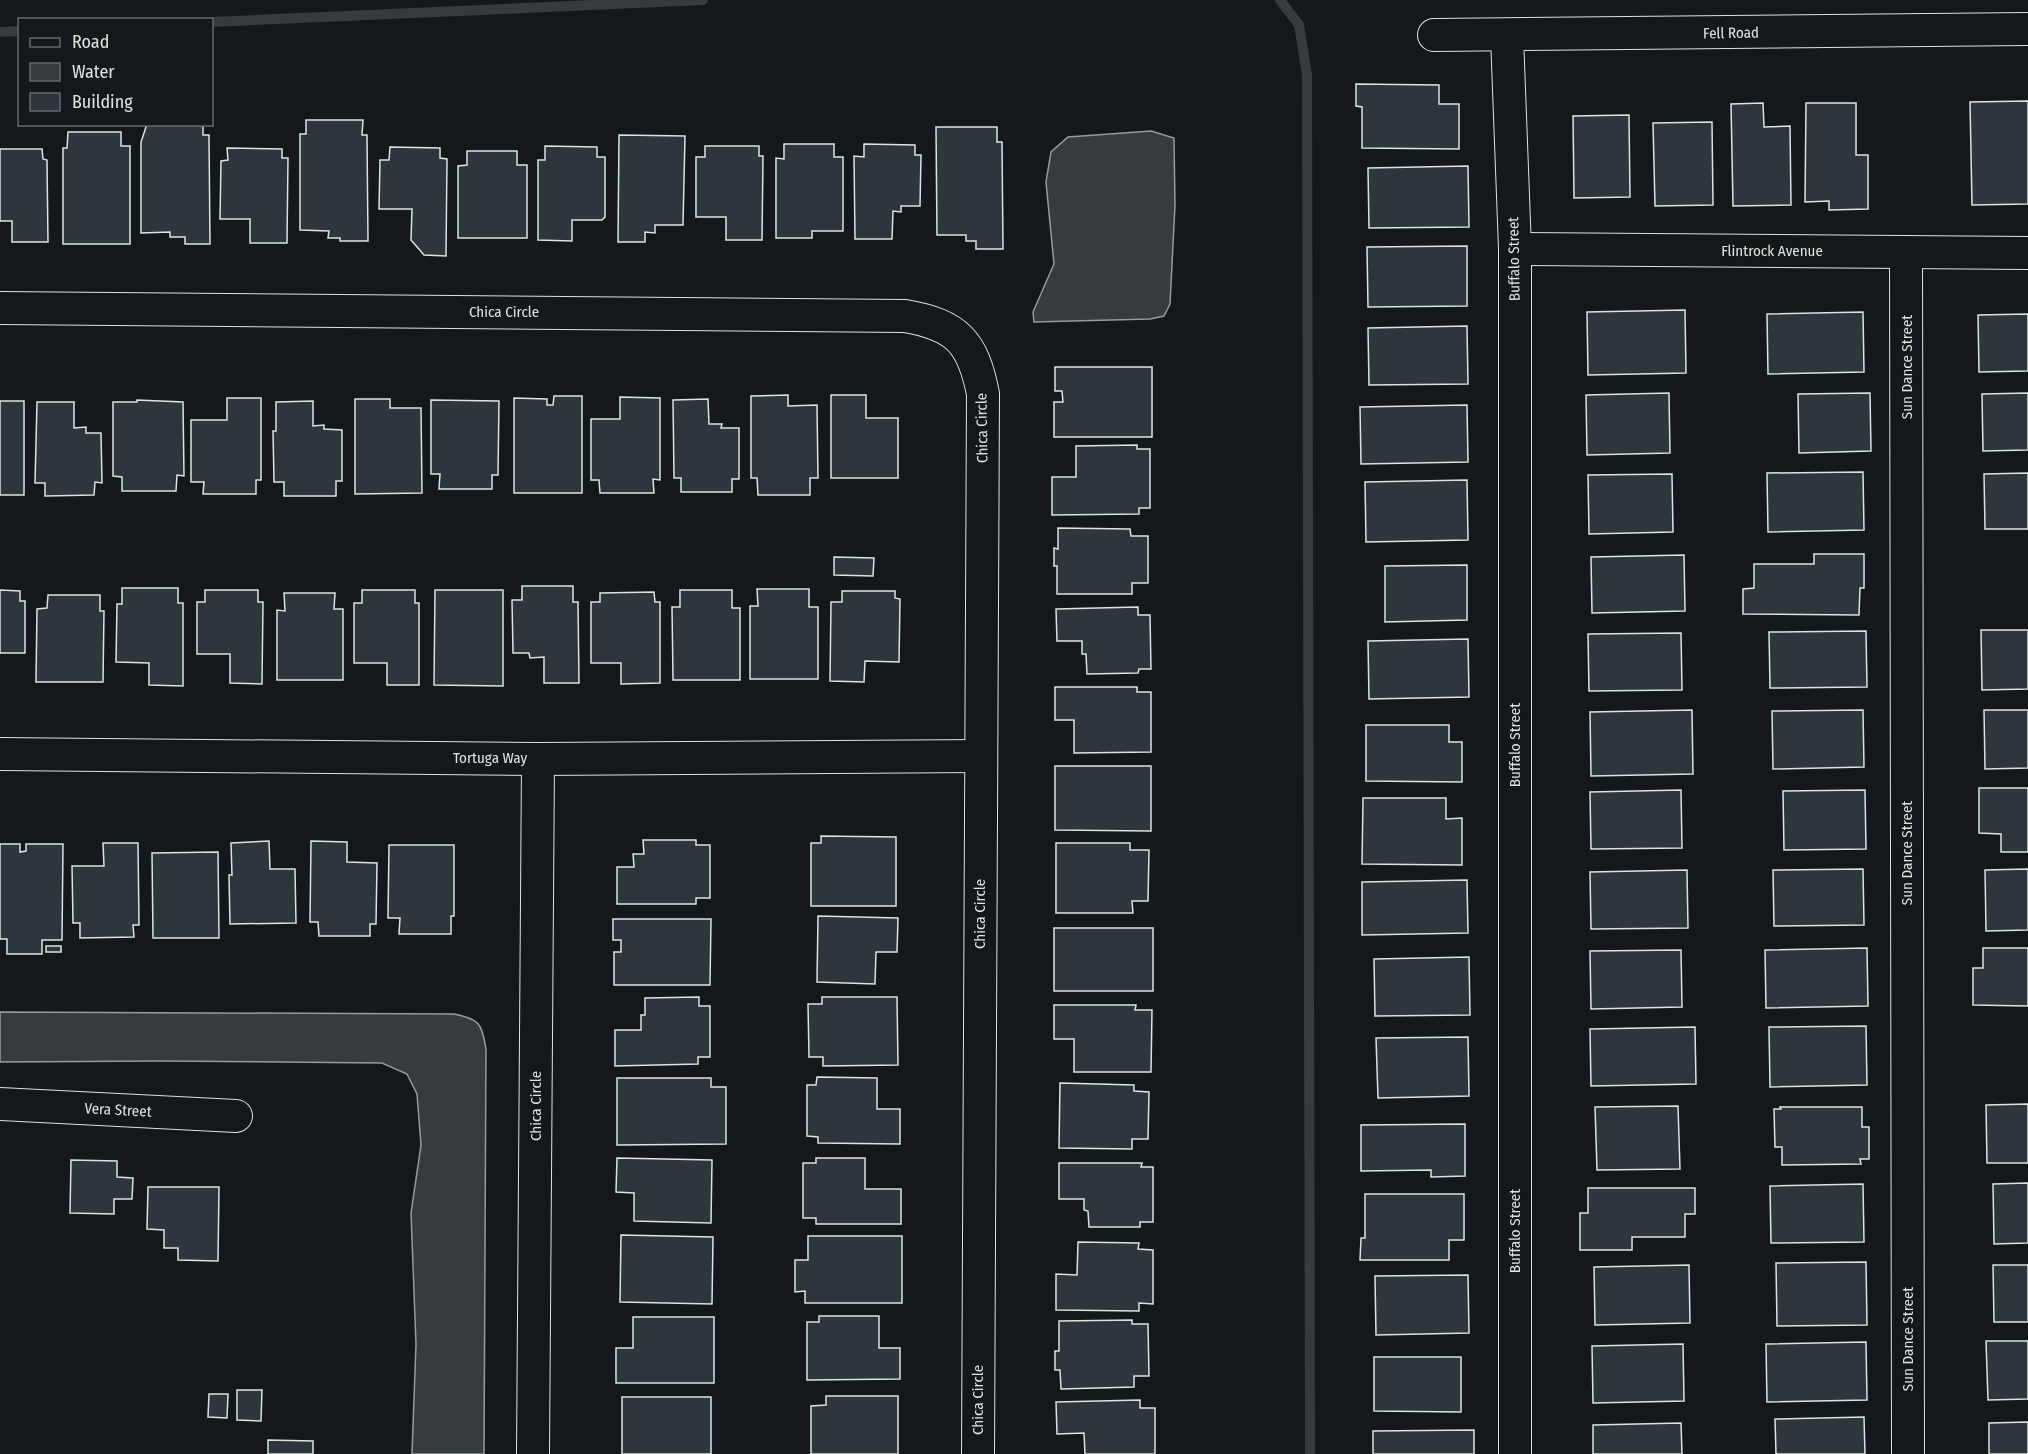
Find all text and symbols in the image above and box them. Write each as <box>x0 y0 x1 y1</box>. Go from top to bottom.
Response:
legend <box>18 18 213 126</box>
street label: Fell Road <box>1703 24 1759 42</box>
text: Road <box>72 31 109 53</box>
text: Water <box>72 61 115 83</box>
text: Building <box>72 91 133 113</box>
street label: Buffalo Street <box>1504 217 1524 301</box>
street label: Flintrock Avenue <box>1721 242 1823 260</box>
street label: Chica Circle <box>469 303 539 321</box>
street label: Sun Dance Street <box>1898 315 1916 419</box>
street label: Chica Circle <box>972 393 992 463</box>
street label: Buffalo Street <box>1506 703 1524 787</box>
street label: Tortuga Way <box>453 749 527 767</box>
street label: Sun Dance Street <box>1898 801 1916 905</box>
street label: Chica Circle <box>971 879 989 949</box>
street label: Chica Circle <box>527 1071 545 1141</box>
street label: Vera Street <box>84 1099 152 1121</box>
street label: Buffalo Street <box>1506 1189 1524 1273</box>
street label: Sun Dance Street <box>1899 1287 1917 1391</box>
street label: Chica Circle <box>969 1365 987 1435</box>

